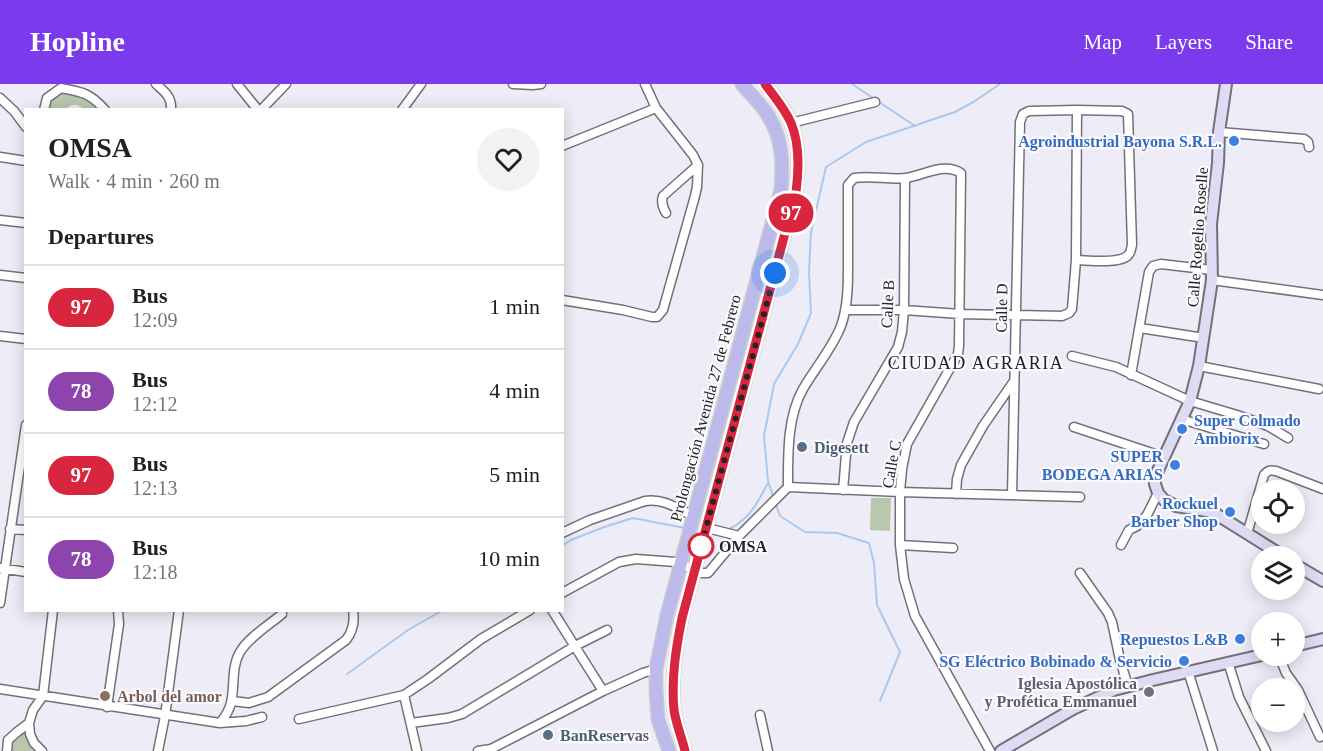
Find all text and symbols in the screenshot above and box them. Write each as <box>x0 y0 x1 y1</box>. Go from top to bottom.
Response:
text: Hopline <box>30 26 125 57</box>
text: Map <box>1084 30 1122 54</box>
text: Layers <box>1155 30 1212 54</box>
text: Share <box>1245 30 1293 54</box>
button: heart <box>477 128 540 191</box>
text: OMSA <box>48 132 132 163</box>
place label: Agroindustrial Bayona S.R.L. <box>1018 133 1222 151</box>
marker: Agroindustrial Bayona S.R.L. <box>1227 134 1241 148</box>
street label: Calle Rogelio Roselle <box>1184 166 1212 308</box>
text: Walk · 4 min · 260 m <box>48 170 220 192</box>
line badge: 97 <box>764 194 818 232</box>
text: 97 <box>781 201 802 225</box>
text: Departures <box>48 224 154 249</box>
your location <box>760 258 790 288</box>
street label: Calle B <box>878 279 897 329</box>
text: Bus <box>132 283 167 308</box>
street label: Calle D <box>993 283 1010 333</box>
street label: Prolongación Avenida 27 de Febrero <box>667 293 745 524</box>
text: 1 min <box>489 294 540 319</box>
text: 97 <box>71 295 92 319</box>
text: 12:09 <box>132 309 178 331</box>
district label: CIUDAD AGRARIA <box>888 353 1064 373</box>
text: Bus <box>132 367 167 392</box>
text: 4 min <box>489 378 540 403</box>
text: 78 <box>71 379 92 403</box>
text: 12:12 <box>132 393 178 415</box>
place label: Super Colmado Ambiorix <box>1194 412 1301 447</box>
marker: Super Colmado Ambiorix <box>1175 422 1189 436</box>
place label: Digesett <box>814 439 870 457</box>
street label: Calle C <box>879 439 904 489</box>
marker: Digesett <box>795 440 809 454</box>
place label: SUPER BODEGA ARIAS <box>1042 448 1163 483</box>
text: Bus <box>132 451 167 476</box>
marker: SUPER BODEGA ARIAS <box>1168 458 1182 472</box>
text: 5 min <box>489 462 540 487</box>
text: 97 <box>71 463 92 487</box>
text: 12:13 <box>132 477 178 499</box>
map controls <box>1251 480 1305 732</box>
button: locate <box>1251 480 1305 534</box>
place label: Rockuel Barber Shop <box>1131 495 1219 531</box>
marker: Rockuel Barber Shop <box>1223 505 1237 519</box>
marker: OMSA <box>688 533 714 559</box>
text: Bus <box>132 535 167 560</box>
place label: OMSA <box>719 538 767 555</box>
text: 10 min <box>478 546 540 571</box>
button: layers <box>1251 546 1305 600</box>
text: 78 <box>71 547 92 571</box>
text: 12:18 <box>132 561 178 583</box>
button: + <box>1251 612 1305 666</box>
place label: Repuestos L&B <box>1120 631 1228 649</box>
marker: Repuestos L&B <box>1233 632 1247 646</box>
place label: SG Eléctrico Bobinado & Servicio <box>939 653 1172 670</box>
marker: SG Eléctrico Bobinado & Servicio <box>1177 654 1191 668</box>
place label: Iglesia Apostólica y Profética Emmanuel <box>984 675 1138 711</box>
button: − <box>1251 678 1305 732</box>
marker: Iglesia Apostólica y Profética Emmanuel <box>1142 685 1156 699</box>
place label: Arbol del amor <box>117 688 222 705</box>
marker: Arbol del amor <box>98 689 112 703</box>
place label: BanReservas <box>560 727 649 744</box>
marker: BanReservas <box>541 728 555 742</box>

